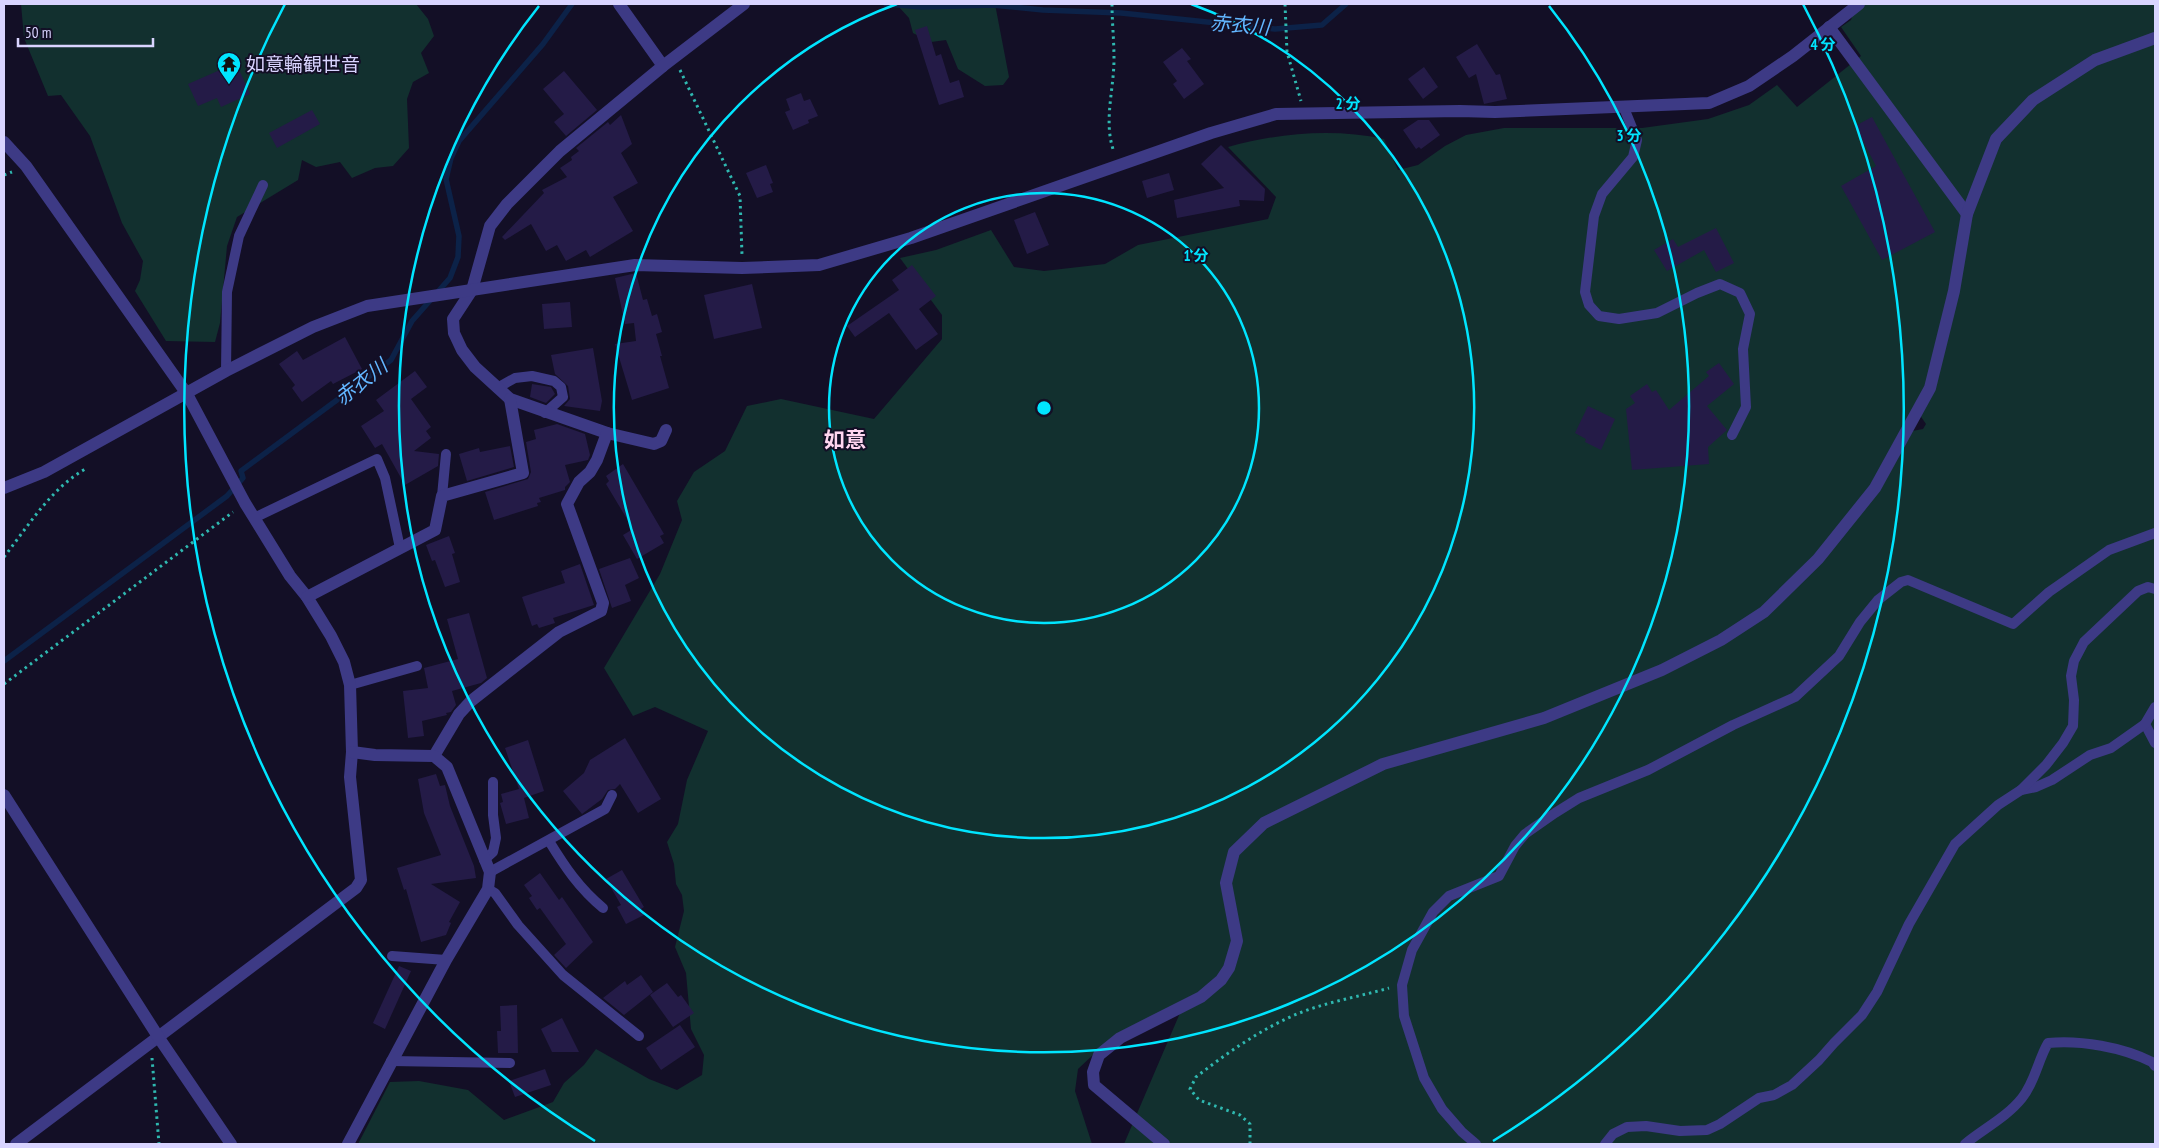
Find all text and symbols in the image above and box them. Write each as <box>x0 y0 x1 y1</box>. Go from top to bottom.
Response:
water label: 赤衣川 <box>1209 9 1273 41</box>
scale bar <box>18 15 152 47</box>
text: 50 m <box>25 23 51 42</box>
text: 4 分 <box>1810 35 1836 54</box>
temple icon: 如意輪観世音 <box>216 51 242 85</box>
place label: 如意輪観世音 <box>246 52 360 76</box>
text: 2 分 <box>1335 94 1361 113</box>
text: 3 分 <box>1616 126 1642 145</box>
text: 1 分 <box>1183 246 1209 265</box>
water label: 赤衣川 <box>329 352 394 411</box>
centre of rings <box>1035 399 1053 417</box>
district label: 如意 <box>824 426 866 453</box>

